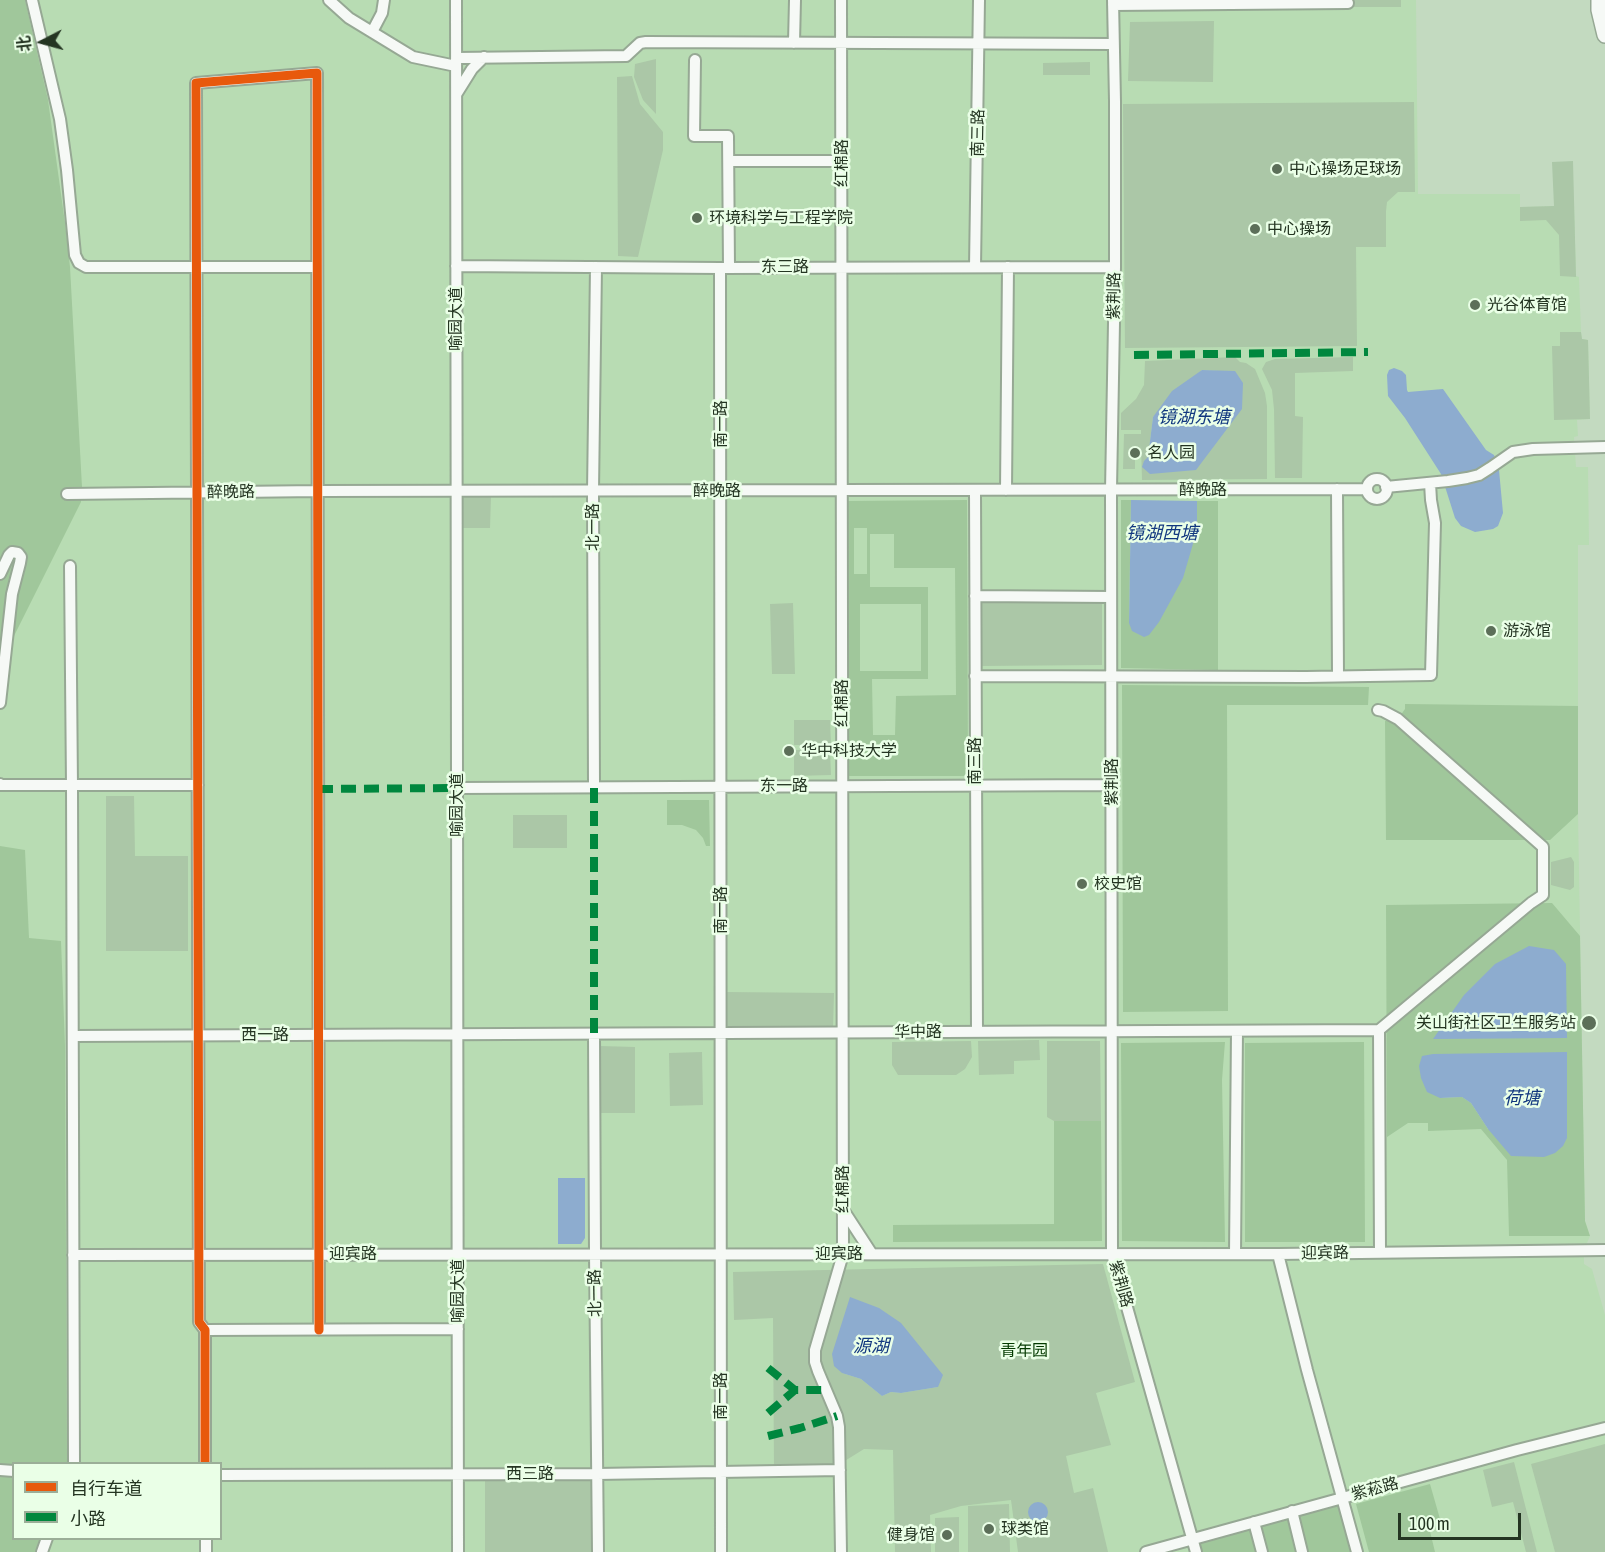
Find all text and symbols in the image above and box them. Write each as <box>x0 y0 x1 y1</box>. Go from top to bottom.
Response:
north arrow <box>12 12 72 72</box>
text: 北 <box>14 35 34 53</box>
street label: 南三路 <box>968 109 988 157</box>
street label: 红棉路 <box>832 139 852 187</box>
place label: 中心操场足球场 <box>1289 159 1401 179</box>
marker: 中心操场足球场 <box>1270 162 1284 176</box>
place label: 环境科学与工程学院 <box>709 208 853 228</box>
marker: 环境科学与工程学院 <box>690 211 704 225</box>
place label: 中心操场 <box>1267 219 1331 239</box>
marker: 中心操场 <box>1248 222 1262 236</box>
street label: 东三路 <box>761 257 809 277</box>
street label: 紫荆路 <box>1104 272 1124 320</box>
street label: 喻园大道 <box>446 287 466 351</box>
place label: 光谷体育馆 <box>1487 295 1567 315</box>
marker: 光谷体育馆 <box>1468 298 1482 312</box>
street label: 南一路 <box>711 400 731 448</box>
water label: 镜湖东塘 <box>1158 406 1230 428</box>
place label: 名人园 <box>1147 443 1195 463</box>
marker: 名人园 <box>1128 446 1142 460</box>
street label: 醉晚路 <box>1179 480 1227 500</box>
street label: 醉晚路 <box>693 481 741 501</box>
street label: 醉晚路 <box>207 482 255 502</box>
street label: 北一路 <box>583 503 603 551</box>
water label: 镜湖西塘 <box>1126 522 1198 544</box>
place label: 游泳馆 <box>1503 621 1551 641</box>
marker: 游泳馆 <box>1484 624 1498 638</box>
street label: 红棉路 <box>832 679 852 727</box>
street label: 南三路 <box>965 737 985 785</box>
place label: 华中科技大学 <box>801 741 897 761</box>
marker: 华中科技大学 <box>782 744 796 758</box>
street label: 紫荆路 <box>1102 758 1122 806</box>
street label: 喻园大道 <box>447 773 467 837</box>
street label: 东一路 <box>760 776 808 796</box>
place label: 校史馆 <box>1094 874 1142 894</box>
marker: 校史馆 <box>1075 877 1089 891</box>
street label: 南一路 <box>711 886 731 934</box>
place label: 关山街社区卫生服务站 <box>1416 1013 1576 1033</box>
marker: 关山街社区卫生服务站 <box>1580 1014 1598 1032</box>
street label: 华中路 <box>894 1022 942 1042</box>
street label: 西一路 <box>241 1025 289 1045</box>
water label: 荷塘 <box>1504 1087 1540 1109</box>
street label: 红棉路 <box>833 1165 853 1213</box>
street label: 迎宾路 <box>1301 1243 1349 1263</box>
street label: 迎宾路 <box>329 1244 377 1264</box>
street label: 迎宾路 <box>815 1244 863 1264</box>
street label: 紫荆路 <box>1105 1258 1137 1310</box>
street label: 喻园大道 <box>448 1259 468 1323</box>
street label: 北一路 <box>585 1269 605 1317</box>
water label: 源湖 <box>853 1335 889 1357</box>
park label: 青年园 <box>1000 1341 1048 1361</box>
street label: 南一路 <box>711 1372 731 1420</box>
legend <box>12 1462 222 1540</box>
street label: 西三路 <box>506 1464 554 1484</box>
street label: 紫菘路 <box>1349 1474 1401 1504</box>
text: 自行车道 <box>70 1478 142 1499</box>
scale bar <box>1401 1501 1524 1539</box>
text: 小路 <box>70 1508 106 1529</box>
text: 100 m <box>1409 1513 1450 1534</box>
place label: 球类馆 <box>1001 1519 1049 1539</box>
marker: 球类馆 <box>982 1522 996 1536</box>
place label: 健身馆 <box>887 1525 935 1545</box>
marker: 健身馆 <box>940 1528 954 1542</box>

